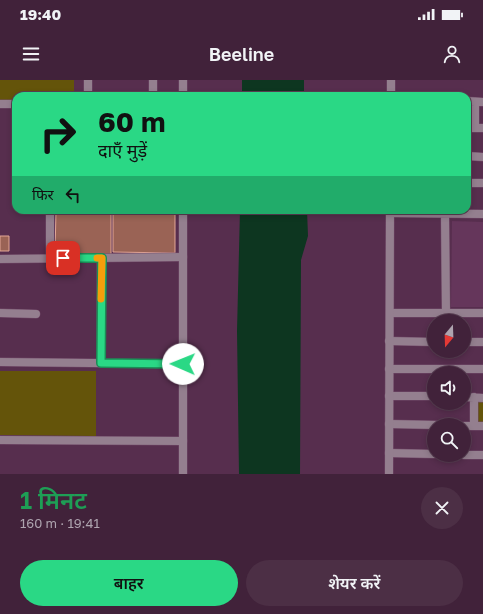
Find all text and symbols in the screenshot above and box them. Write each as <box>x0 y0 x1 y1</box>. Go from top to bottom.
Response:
text: 19:40 <box>20 5 61 23</box>
icon: menu <box>20 43 42 65</box>
text: Beeline <box>209 43 274 65</box>
icon: person <box>441 43 463 65</box>
text: 60 m <box>98 105 165 138</box>
icon: right <box>32 108 84 160</box>
text: दाएँ मुड़ें <box>98 139 147 161</box>
icon: left <box>62 184 84 206</box>
text: फिर <box>32 185 54 203</box>
pin <box>46 241 80 275</box>
icon: arrive <box>52 247 74 269</box>
north arrow <box>427 314 471 358</box>
map controls <box>427 314 471 462</box>
position arrow <box>162 343 204 385</box>
button: sound <box>427 366 471 410</box>
button: search <box>427 418 471 462</box>
text: 1 मिनट <box>20 485 87 514</box>
button: close <box>421 487 463 529</box>
text: 160 m · 19:41 <box>20 515 100 531</box>
button: बाहर <box>20 560 238 606</box>
button: शेयर करें <box>246 560 463 606</box>

